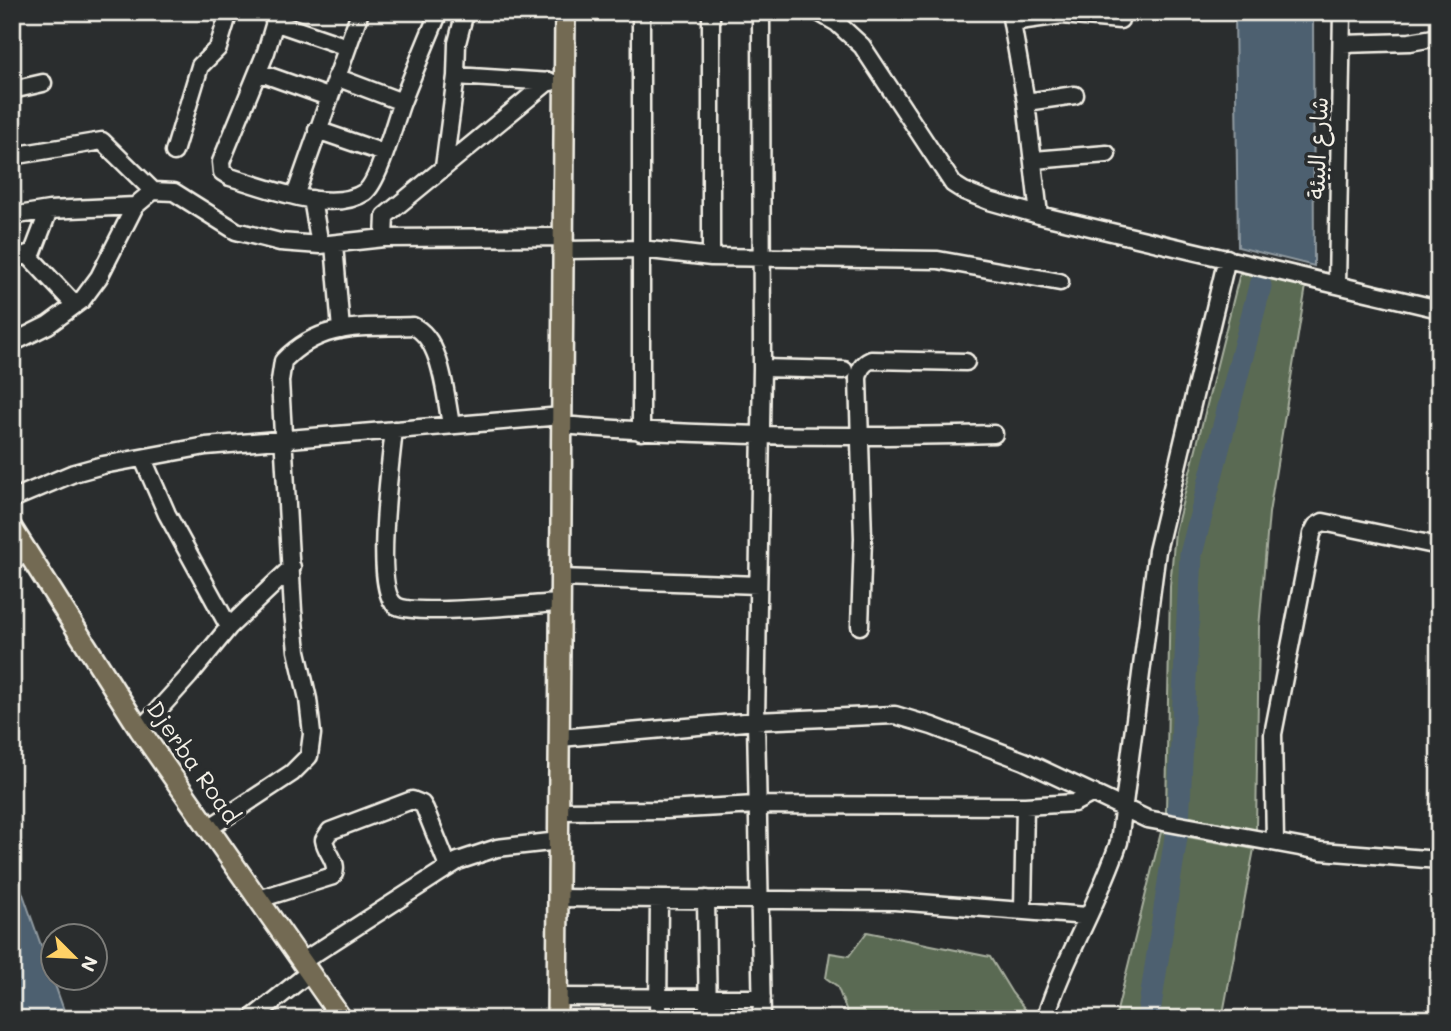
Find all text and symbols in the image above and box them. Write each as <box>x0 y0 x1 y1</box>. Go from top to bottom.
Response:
street label: شارع البيئة <box>1300 96 1336 200</box>
street label: Djerba Road <box>141 695 247 829</box>
north arrow <box>38 922 108 992</box>
text: N <box>76 952 104 976</box>

